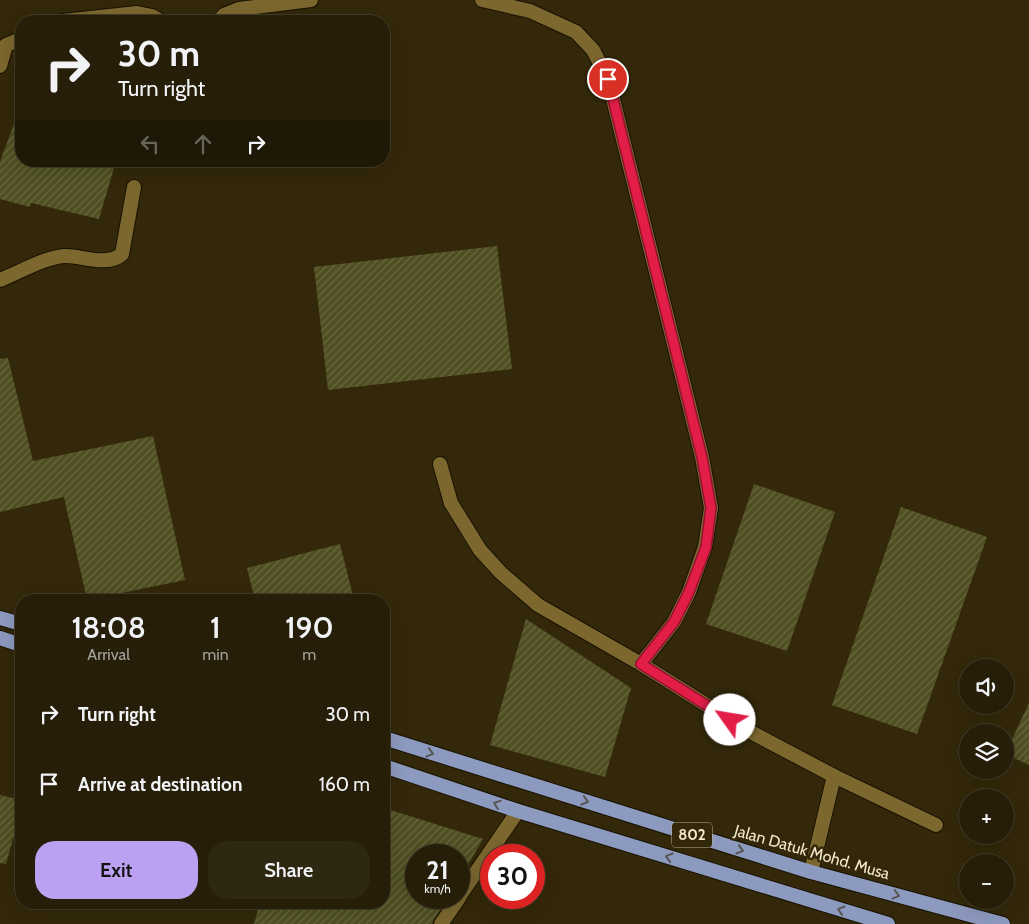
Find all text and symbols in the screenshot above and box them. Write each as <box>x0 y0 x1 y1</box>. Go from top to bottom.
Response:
text: 30 m <box>118 32 200 75</box>
icon: right <box>35 35 100 100</box>
pin <box>587 58 629 100</box>
icon: arrive <box>594 65 622 93</box>
text: Turn right <box>118 75 205 102</box>
icon: left <box>136 130 164 158</box>
icon: ahead <box>189 130 217 158</box>
icon: right <box>242 130 270 158</box>
text: 18:08 <box>71 609 146 646</box>
text: 1 <box>210 609 221 646</box>
text: 190 <box>285 609 334 646</box>
text: Arrival <box>87 645 130 664</box>
text: min <box>202 645 229 664</box>
text: m <box>302 645 316 664</box>
map controls <box>959 659 1014 909</box>
button: sound <box>959 659 1014 714</box>
position arrow <box>703 693 755 745</box>
icon: right <box>35 700 63 728</box>
text: Turn right <box>78 703 156 726</box>
text: 30 m <box>326 703 370 726</box>
button: layers <box>959 724 1014 779</box>
one-way arrow <box>426 747 434 757</box>
icon: arrive <box>35 770 63 798</box>
text: Arrive at destination <box>78 773 242 796</box>
text: 160 m <box>319 773 370 796</box>
button: + <box>959 789 1014 844</box>
one-way arrow <box>581 795 589 805</box>
one-way arrow <box>494 800 502 810</box>
street label: Jalan Datuk Mohd. Musa <box>731 820 892 883</box>
road number: 802 <box>672 822 712 848</box>
button: Exit <box>35 841 198 899</box>
button: Share <box>208 841 370 899</box>
speed limit sign: 30 <box>480 844 545 909</box>
one-way arrow <box>736 844 744 854</box>
one-way arrow <box>666 853 674 863</box>
button: − <box>959 854 1014 909</box>
text: 21 <box>426 855 449 885</box>
text: km/h <box>424 881 451 896</box>
one-way arrow <box>892 889 901 900</box>
one-way arrow <box>838 905 846 915</box>

